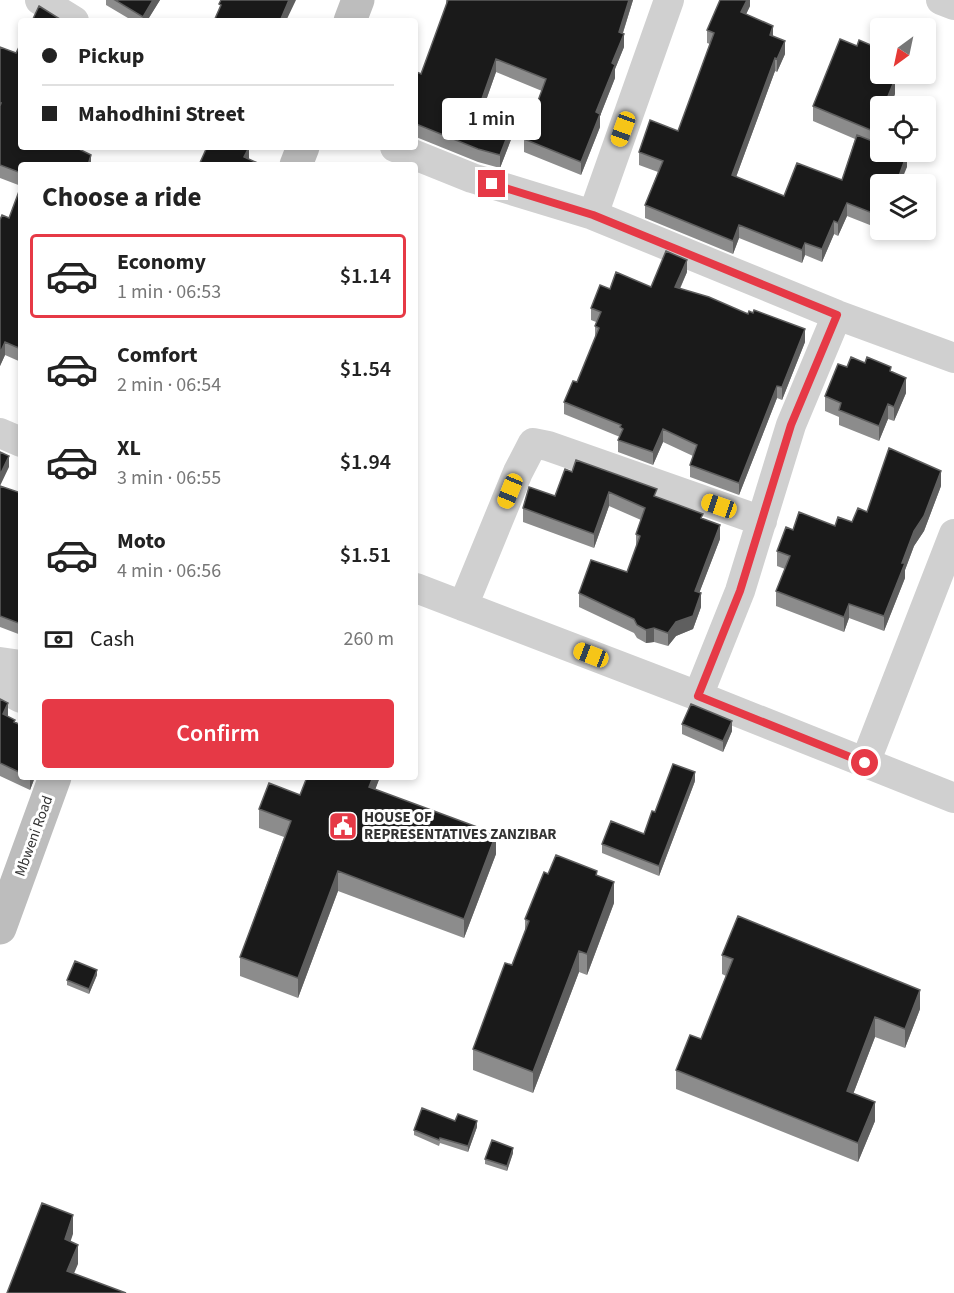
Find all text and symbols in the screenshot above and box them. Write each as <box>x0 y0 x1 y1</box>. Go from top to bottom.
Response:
north arrow <box>870 18 936 84</box>
map controls <box>870 18 936 240</box>
text: Pickup <box>78 40 144 72</box>
button: locate <box>870 96 936 162</box>
callout: 1 min <box>442 97 542 139</box>
text: Mahodhini Street <box>78 98 245 130</box>
text: 1 min <box>468 105 515 133</box>
car <box>608 109 638 149</box>
route end <box>478 170 505 197</box>
button: layers <box>870 174 936 240</box>
text: Choose a ride <box>42 178 202 217</box>
text: Economy <box>117 246 206 278</box>
icon: car <box>45 249 99 303</box>
text: $1.14 <box>340 260 391 292</box>
text: 1 min · 06:53 <box>117 278 221 306</box>
text: Comfort <box>117 339 198 371</box>
icon: car <box>45 342 99 396</box>
text: $1.54 <box>340 353 391 385</box>
text: 2 min · 06:54 <box>117 371 221 399</box>
text: XL <box>117 432 141 464</box>
icon: car <box>45 435 99 489</box>
text: $1.94 <box>340 446 391 478</box>
text: 3 min · 06:55 <box>117 464 221 492</box>
car <box>495 471 525 511</box>
car <box>699 492 739 520</box>
text: Moto <box>117 525 166 557</box>
icon: car <box>45 528 99 582</box>
text: $1.51 <box>340 539 391 571</box>
text: 4 min · 06:56 <box>117 557 221 585</box>
icon: cash <box>42 623 75 656</box>
text: Cash <box>90 623 135 655</box>
text: 260 m <box>344 625 394 653</box>
car <box>571 640 611 670</box>
button: Confirm <box>42 699 394 768</box>
route start <box>851 749 878 776</box>
street label: Mbweni Road <box>10 793 58 879</box>
place label: HOUSE OF REPRESENTATIVES ZANZIBAR <box>364 807 556 845</box>
public building icon: HOUSE OF REPRESENTATIVES ZANZIBAR <box>327 810 359 842</box>

